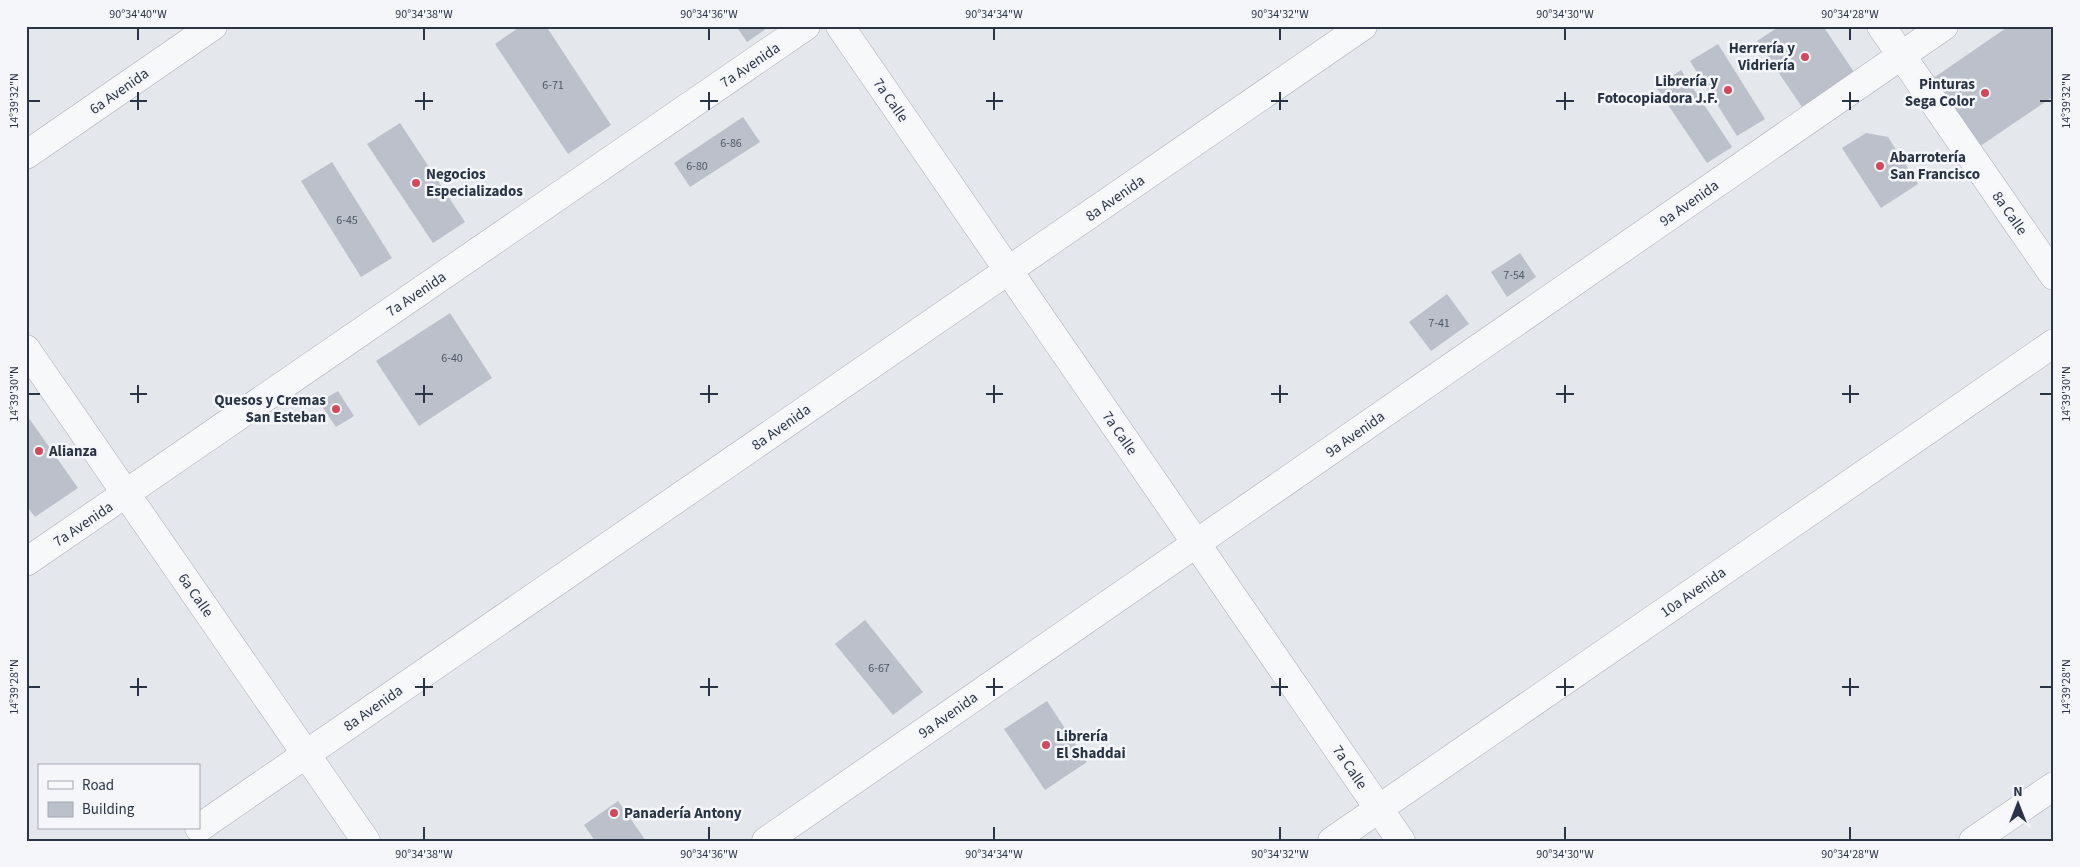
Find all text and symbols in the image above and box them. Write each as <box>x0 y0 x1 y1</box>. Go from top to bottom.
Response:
text: 90°34'40"W <box>109 6 167 23</box>
text: 90°34'38"W <box>395 6 453 23</box>
text: 90°34'36"W <box>680 6 738 23</box>
text: 90°34'34"W <box>965 6 1023 23</box>
text: 90°34'32"W <box>1251 6 1309 23</box>
text: 90°34'30"W <box>1536 6 1594 23</box>
text: 90°34'28"W <box>1821 6 1879 23</box>
street label: 7a Avenida <box>716 38 784 93</box>
place label: Herrería y Vidriería <box>1729 38 1795 76</box>
marker: Herrería y Vidriería <box>1799 51 1811 63</box>
street label: 6a Avenida <box>85 63 153 120</box>
place label: Librería y Fotocopiadora J.F. <box>1597 71 1718 109</box>
text: 14°39'32"N <box>6 73 23 129</box>
text: 14°39'32"N <box>2058 73 2075 129</box>
street label: 7a Calle <box>868 74 913 126</box>
place label: Pinturas Sega Color <box>1905 74 1975 112</box>
house number: 6-71 <box>542 77 564 94</box>
marker: Librería y Fotocopiadora J.F. <box>1722 84 1734 96</box>
marker: Pinturas Sega Color <box>1979 87 1991 99</box>
house number: 6-86 <box>720 135 742 152</box>
place label: Abarrotería San Francisco <box>1889 147 1980 185</box>
house number: 6-80 <box>686 158 708 175</box>
marker: Abarrotería San Francisco <box>1874 160 1886 172</box>
place label: Negocios Especializados <box>426 164 523 202</box>
street label: 8a Avenida <box>1081 170 1149 227</box>
street label: 9a Avenida <box>1655 175 1723 232</box>
marker: Negocios Especializados <box>410 177 422 189</box>
street label: 8a Calle <box>1987 187 2032 239</box>
house number: 6-45 <box>336 212 358 229</box>
street label: 7a Avenida <box>382 267 450 322</box>
house number: 7-54 <box>1503 267 1525 284</box>
house number: 7-41 <box>1428 315 1450 332</box>
house number: 6-40 <box>441 350 463 367</box>
text: 14°39'30"N <box>6 366 23 422</box>
text: 14°39'30"N <box>2058 366 2075 422</box>
place label: Quesos y Cremas San Esteban <box>214 390 326 428</box>
street label: 8a Avenida <box>747 399 815 456</box>
marker: Quesos y Cremas San Esteban <box>330 403 342 415</box>
street label: 9a Avenida <box>1321 406 1389 463</box>
street label: 7a Calle <box>1097 407 1142 459</box>
place label: Alianza <box>48 441 97 462</box>
marker: Alianza <box>33 445 45 457</box>
street label: 7a Avenida <box>49 497 117 552</box>
street label: 10a Avenida <box>1656 562 1730 623</box>
street label: 6a Calle <box>173 569 218 621</box>
text: 14°39'28"N <box>6 659 23 715</box>
text: 14°39'28"N <box>2058 659 2075 715</box>
house number: 6-67 <box>868 660 890 677</box>
street label: 8a Avenida <box>339 680 407 737</box>
street label: 9a Avenida <box>914 687 982 744</box>
place label: Librería El Shaddai <box>1056 726 1126 764</box>
marker: Librería El Shaddai <box>1040 739 1052 751</box>
street label: 7a Calle <box>1327 741 1372 794</box>
legend <box>38 764 200 830</box>
text: Road <box>82 775 114 796</box>
north arrow <box>1992 780 2042 830</box>
text: N <box>2013 782 2023 802</box>
text: Building <box>82 799 135 820</box>
place label: Panadería Antony <box>624 803 742 824</box>
marker: Panadería Antony <box>608 807 620 819</box>
text: 90°34'38"W <box>395 846 453 863</box>
text: 90°34'36"W <box>680 846 738 863</box>
text: 90°34'34"W <box>965 846 1023 863</box>
text: 90°34'32"W <box>1251 846 1309 863</box>
text: 90°34'30"W <box>1536 846 1594 863</box>
text: 90°34'28"W <box>1821 846 1879 863</box>

